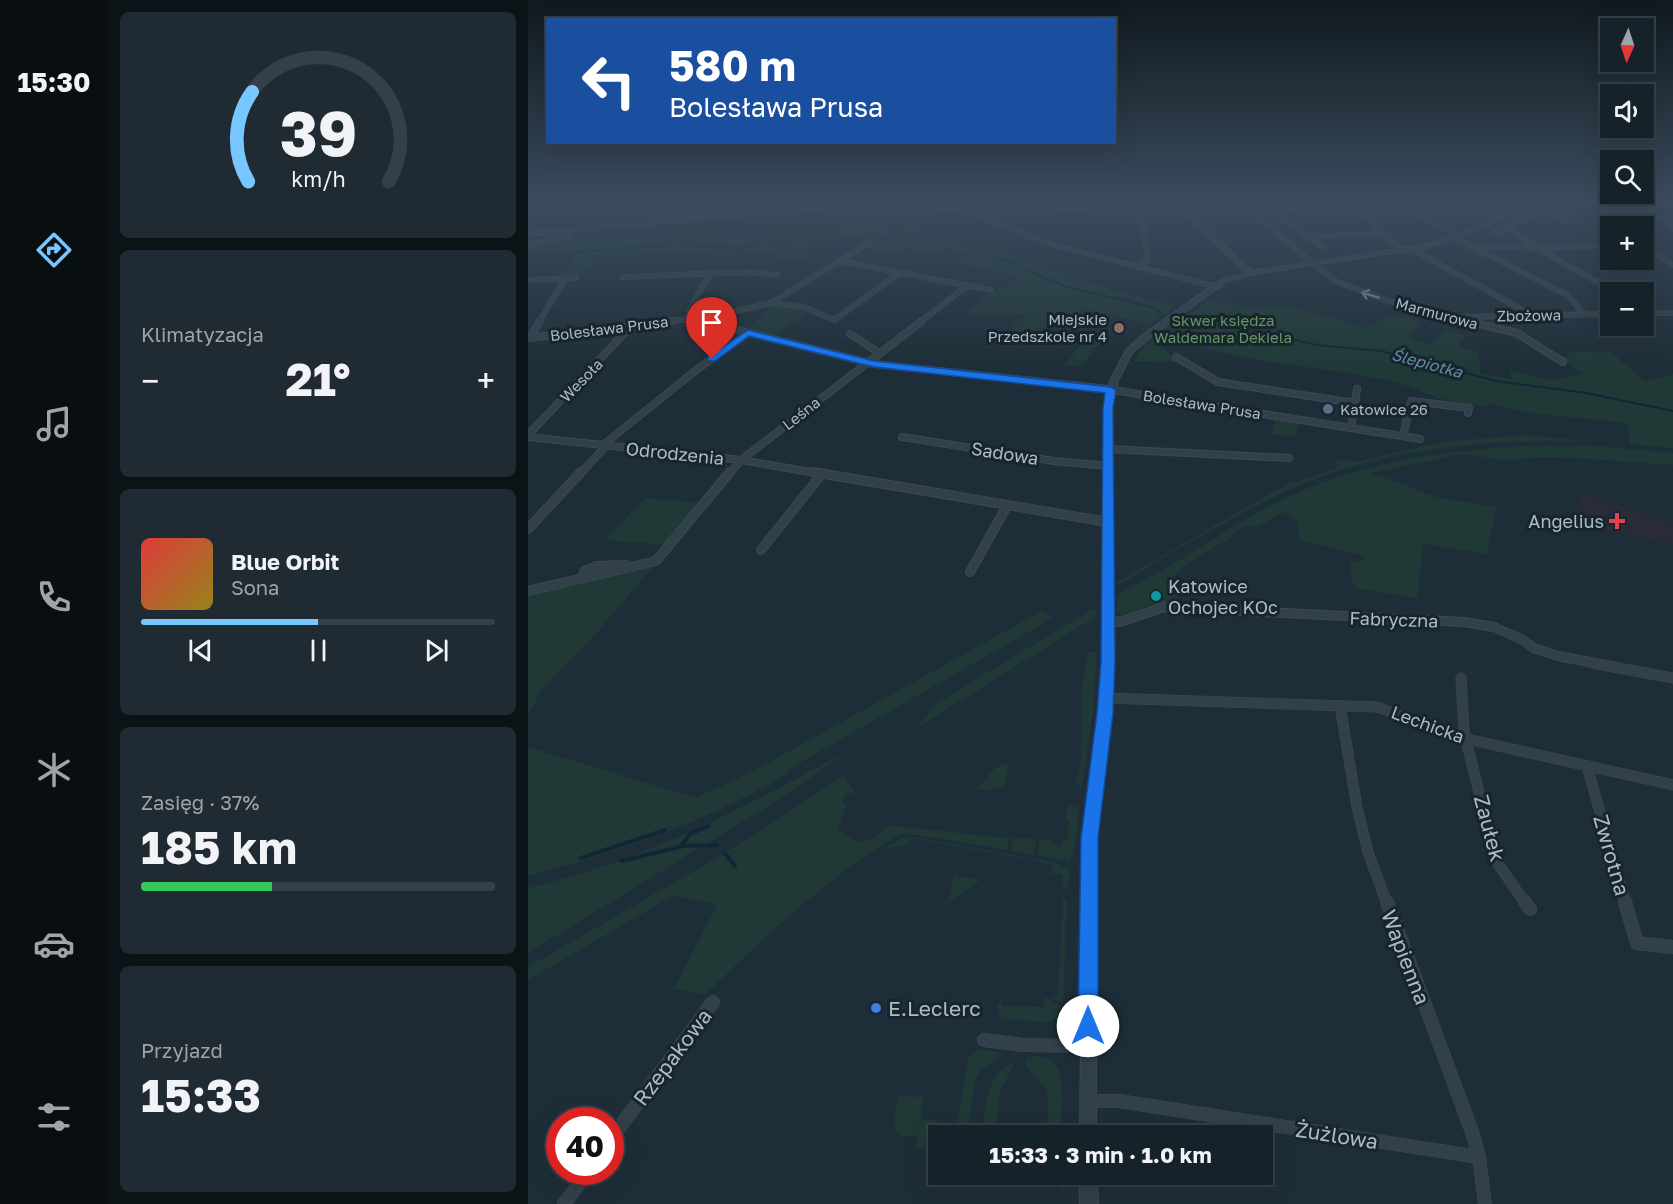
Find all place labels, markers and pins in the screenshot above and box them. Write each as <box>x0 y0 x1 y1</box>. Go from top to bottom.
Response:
pin <box>686 297 737 359</box>
place label: Miejskie Przedszkole nr 4 <box>988 310 1107 345</box>
marker: Miejskie Przedszkole nr 4 <box>1112 321 1126 335</box>
place label: Katowice 26 <box>1340 400 1428 418</box>
marker: Katowice 26 <box>1321 402 1335 416</box>
place label: Angelius <box>1528 510 1604 532</box>
marker: Angelius <box>1608 512 1626 530</box>
place label: Katowice Ochojec KOc <box>1168 575 1278 618</box>
marker: Katowice Ochojec KOc <box>1149 589 1163 603</box>
place label: E.Leclerc <box>888 995 981 1021</box>
marker: E.Leclerc <box>869 1001 883 1015</box>

